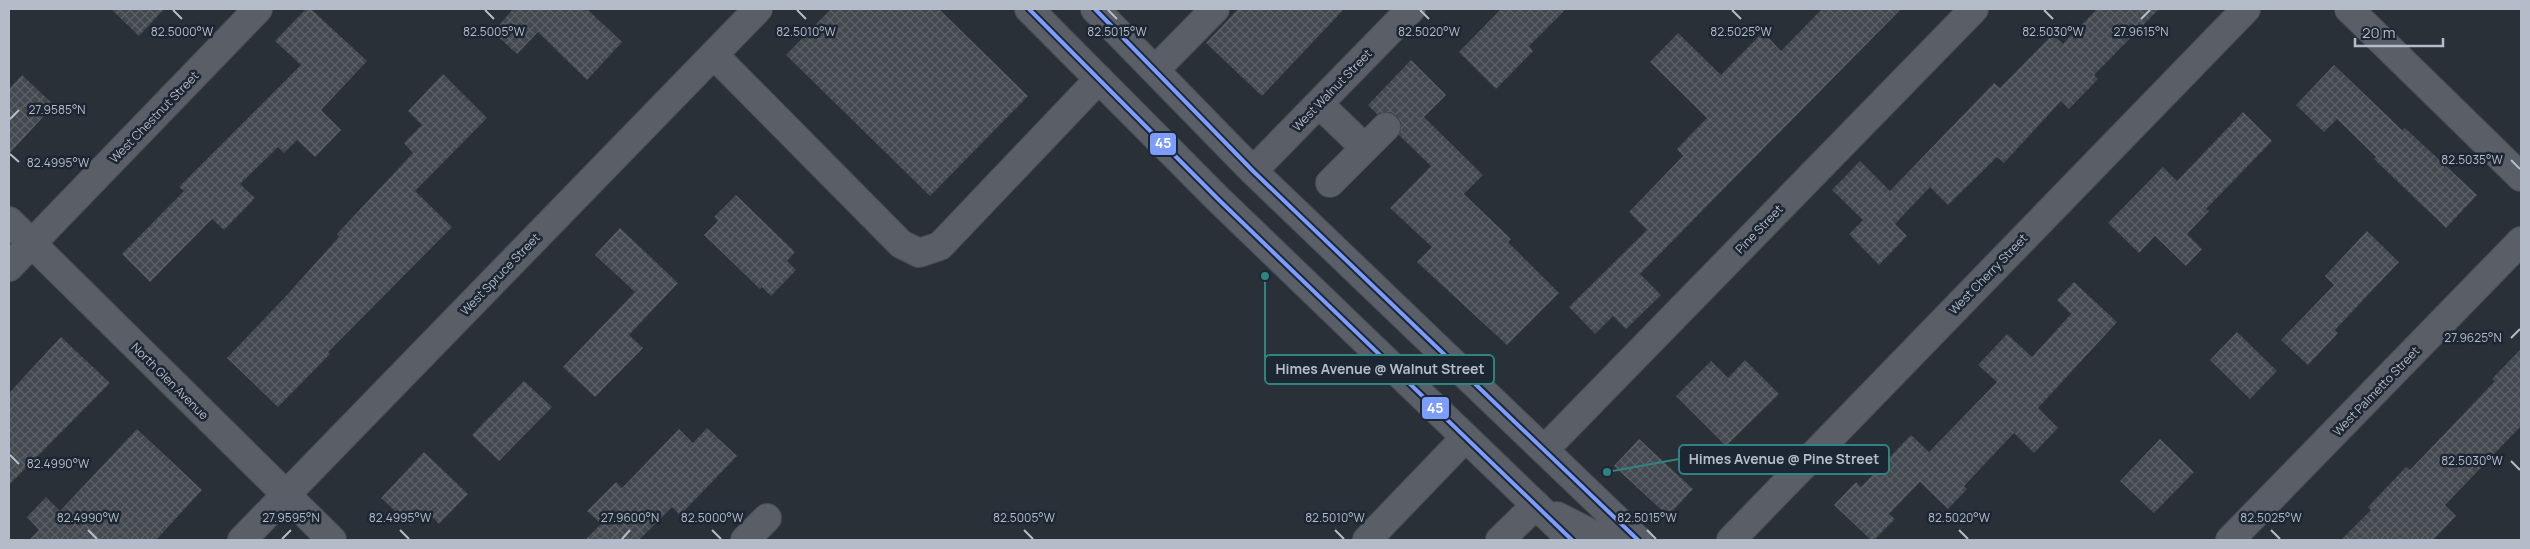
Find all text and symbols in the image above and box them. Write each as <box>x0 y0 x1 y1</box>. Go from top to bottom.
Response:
scale bar <box>2355 15 2442 47</box>
text: 20 m <box>2362 22 2395 43</box>
text: 82.5000°W <box>151 23 214 40</box>
text: 82.5005°W <box>463 23 526 40</box>
text: 82.5010°W <box>776 23 837 40</box>
text: 82.5015°W <box>1087 23 1147 40</box>
text: 82.5020°W <box>1398 23 1461 40</box>
text: 82.5025°W <box>1710 23 1773 40</box>
text: 82.5030°W <box>2022 23 2085 40</box>
text: 27.9615°N <box>2113 23 2169 40</box>
street label: West Walnut Street <box>1288 45 1376 135</box>
street label: West Chestnut Street <box>106 67 202 167</box>
text: 27.9585°N <box>29 101 86 118</box>
line badge: 45 <box>1149 132 1177 156</box>
text: 45 <box>1155 133 1171 152</box>
text: 82.5035°W <box>2441 151 2503 168</box>
text: 82.4995°W <box>27 154 90 171</box>
street label: Pine Street <box>1731 201 1787 257</box>
street label: West Spruce Street <box>456 229 544 319</box>
street label: West Cherry Street <box>1945 230 2031 318</box>
text: 27.9625°N <box>2444 329 2502 346</box>
street label: North Glen Avenue <box>128 339 212 423</box>
street label: West Palmetto Street <box>2329 342 2423 439</box>
callout: Himes Avenue @ Walnut Street <box>1265 355 1494 384</box>
text: Himes Avenue @ Walnut Street <box>1275 359 1485 378</box>
line badge: 45 <box>1421 396 1450 420</box>
text: 45 <box>1427 398 1443 417</box>
callout: Himes Avenue @ Pine Street <box>1679 445 1889 474</box>
text: Himes Avenue @ Pine Street <box>1689 449 1879 468</box>
text: 82.5030°W <box>2441 452 2504 469</box>
text: 82.4990°W <box>27 455 90 472</box>
text: 82.4990°W <box>57 509 120 526</box>
text: 27.9595°N <box>262 509 320 526</box>
text: 82.4995°W <box>369 509 432 526</box>
text: 27.9600°N <box>601 509 659 526</box>
text: 82.5000°W <box>681 509 744 526</box>
text: 82.5005°W <box>993 509 1056 526</box>
text: 82.5010°W <box>1305 509 1366 526</box>
text: 82.5015°W <box>1617 509 1677 526</box>
text: 82.5020°W <box>1928 509 1991 526</box>
text: 82.5025°W <box>2240 509 2303 526</box>

